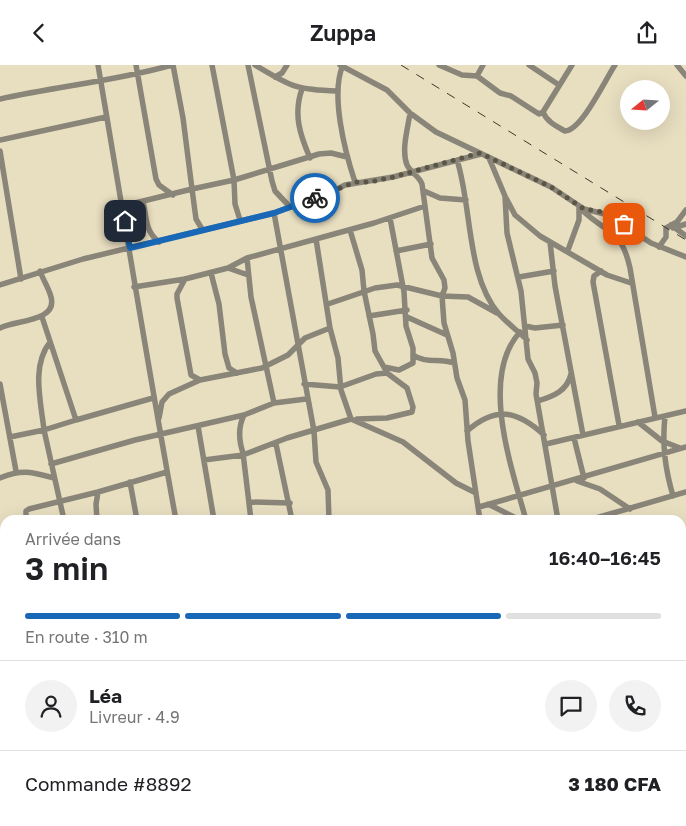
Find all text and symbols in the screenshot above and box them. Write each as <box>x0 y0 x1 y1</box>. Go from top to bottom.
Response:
icon: back <box>25 19 53 47</box>
text: Zuppa <box>310 19 376 46</box>
icon: share <box>633 19 661 47</box>
north arrow <box>620 80 670 130</box>
map controls <box>620 80 670 130</box>
courier <box>290 173 340 223</box>
icon: bike <box>301 184 329 212</box>
pin <box>104 200 146 242</box>
pin <box>603 203 645 245</box>
icon: home <box>111 207 139 235</box>
icon: bag <box>610 210 638 238</box>
text: Arrivée dans <box>25 529 121 549</box>
text: 16:40–16:45 <box>549 546 661 569</box>
text: 3 min <box>25 549 108 587</box>
text: En route · 310 m <box>25 627 148 647</box>
button: person <box>25 680 77 732</box>
button: chat <box>545 680 597 732</box>
button: phone <box>609 680 661 732</box>
text: Léa <box>89 684 122 707</box>
text: Livreur · 4.9 <box>89 707 180 727</box>
text: Commande #8892 <box>25 772 191 795</box>
text: 3 180 CFA <box>568 772 661 795</box>

